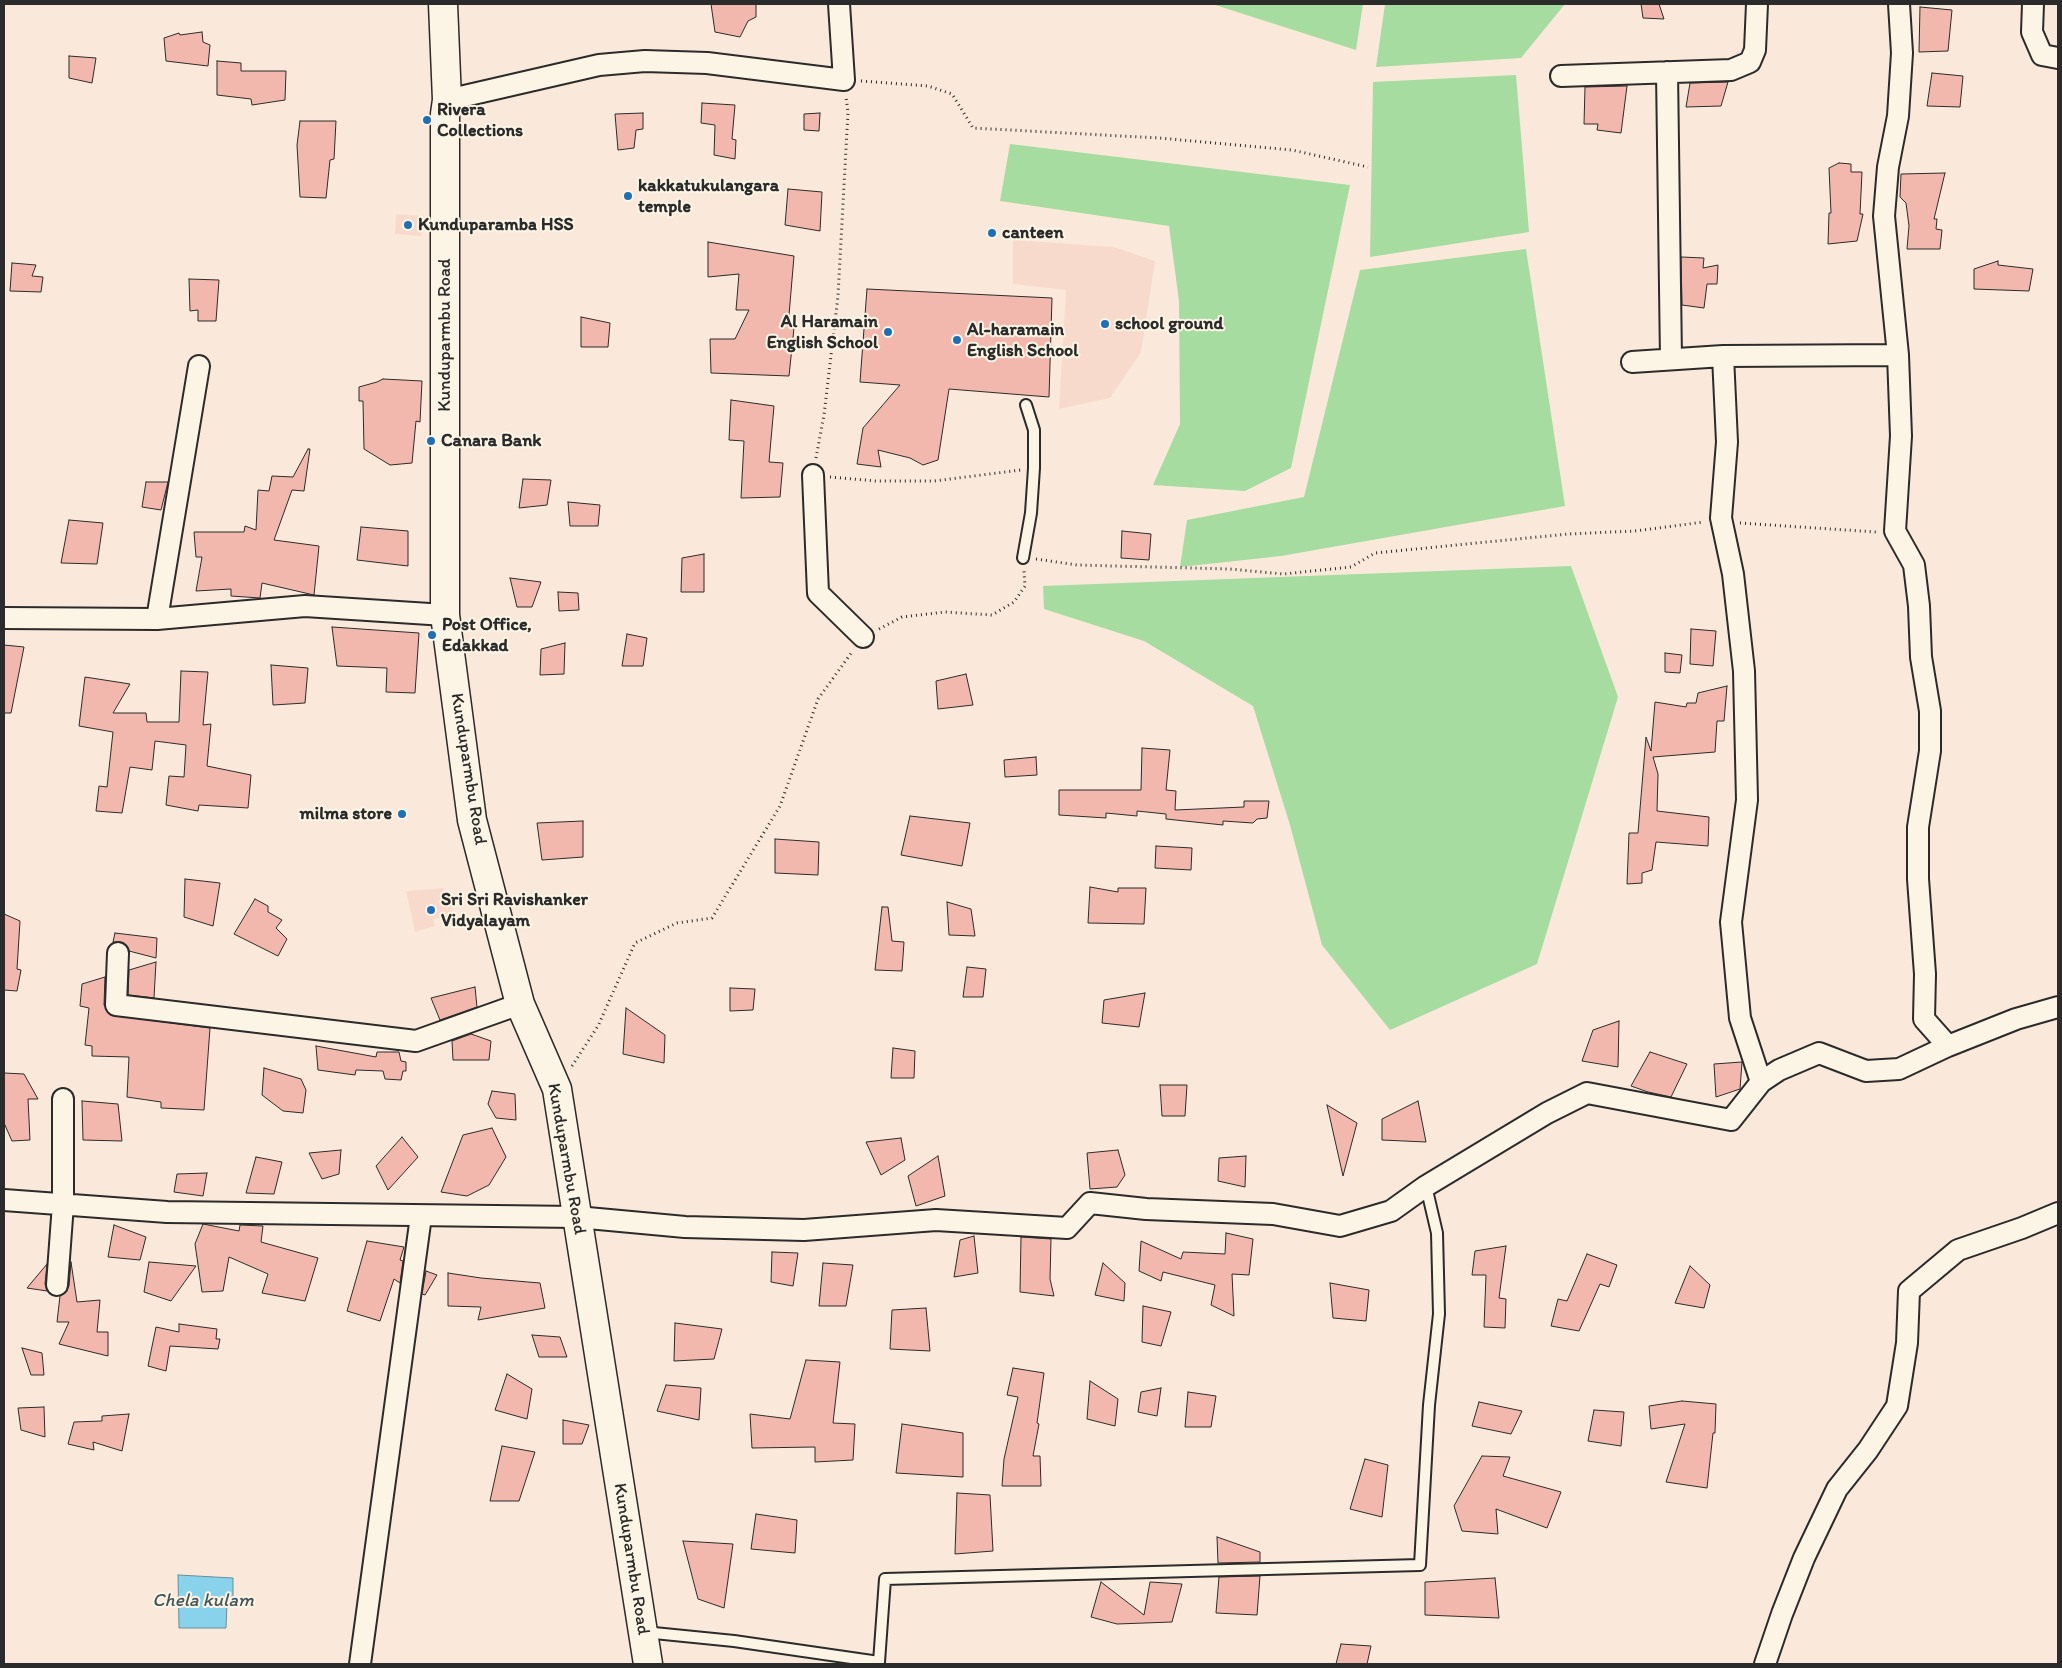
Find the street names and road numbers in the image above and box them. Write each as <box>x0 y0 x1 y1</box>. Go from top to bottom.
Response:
street label: Kunduparmbu Road <box>434 258 456 412</box>
street label: Kunduparmbu Road <box>445 691 491 847</box>
street label: Kunduparmbu Road <box>542 1082 590 1236</box>
street label: Kunduparmbu Road <box>608 1481 654 1637</box>

